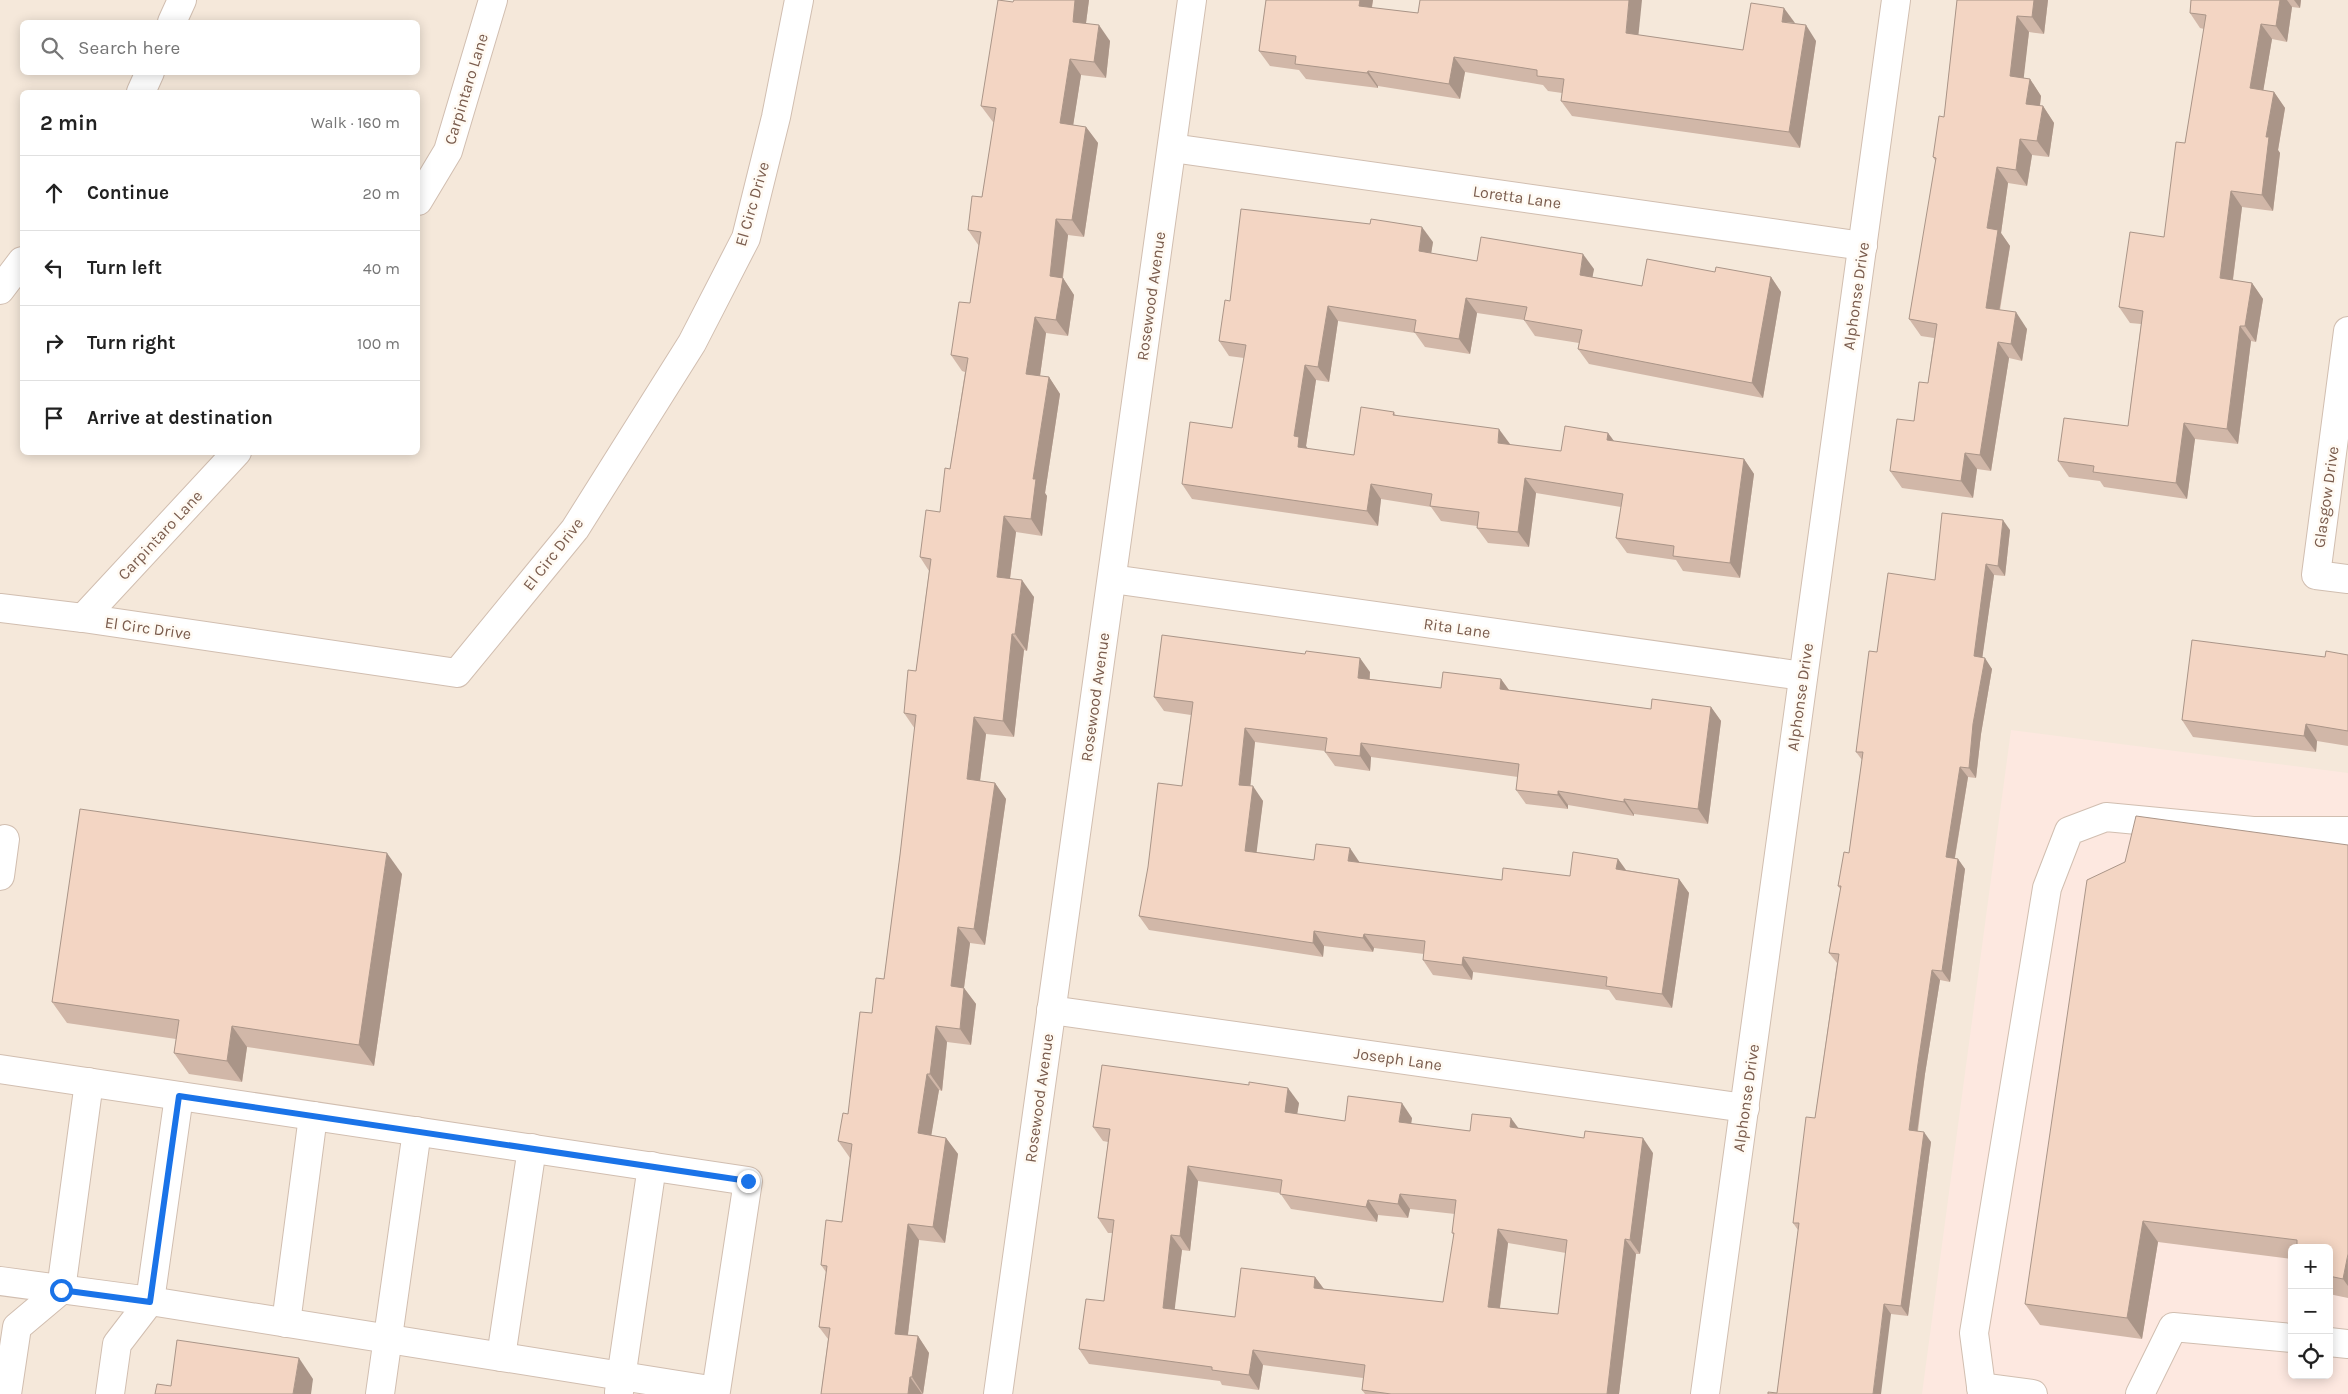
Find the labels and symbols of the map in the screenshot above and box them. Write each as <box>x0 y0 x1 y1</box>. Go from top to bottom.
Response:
street label: Carpintaro Lane <box>440 31 492 147</box>
street label: El Circ Drive <box>731 160 773 248</box>
street label: Loretta Lane <box>1472 181 1562 213</box>
street label: Rosewood Avenue <box>1133 230 1169 362</box>
street label: Alphonse Drive <box>1839 241 1873 351</box>
street label: Glasgow Drive <box>2309 445 2343 549</box>
street label: Carpintaro Lane <box>114 486 206 584</box>
street label: El Circ Drive <box>519 514 587 594</box>
street label: El Circ Drive <box>104 613 192 643</box>
street label: Rita Lane <box>1422 614 1492 642</box>
street label: Rosewood Avenue <box>1077 631 1113 763</box>
street label: Alphonse Drive <box>1783 642 1817 752</box>
street label: Rosewood Avenue <box>1021 1032 1057 1164</box>
street label: Joseph Lane <box>1353 1043 1443 1075</box>
street label: Alphonse Drive <box>1729 1043 1763 1153</box>
route end <box>737 1170 760 1193</box>
route start <box>50 1279 73 1302</box>

